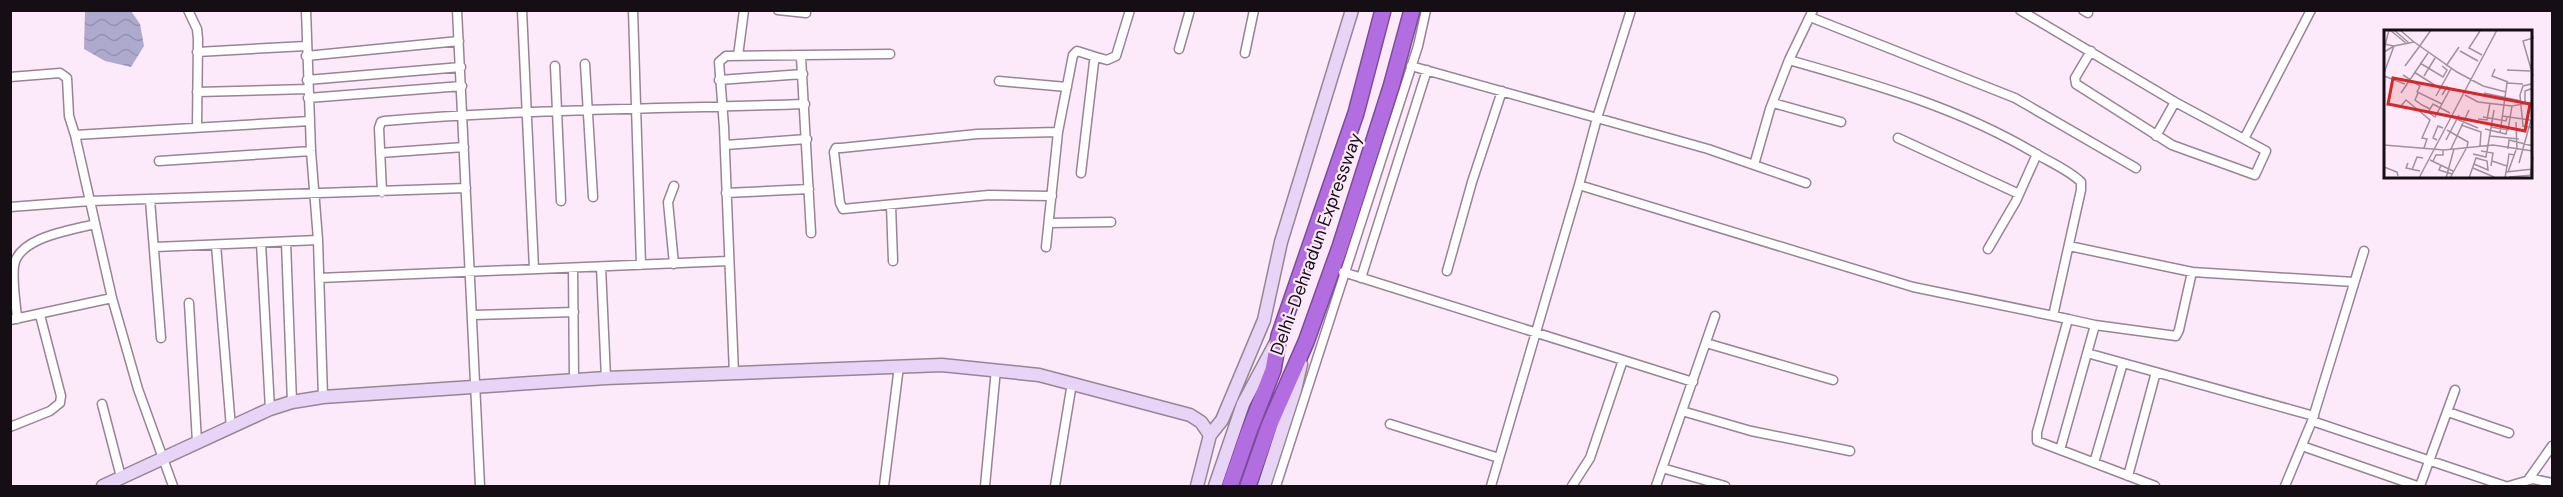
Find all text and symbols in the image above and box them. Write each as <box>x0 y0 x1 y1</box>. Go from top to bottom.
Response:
inset map <box>2384 30 2533 178</box>
street label: Delhi-Dehradun Expressway <box>1265 130 1367 358</box>

